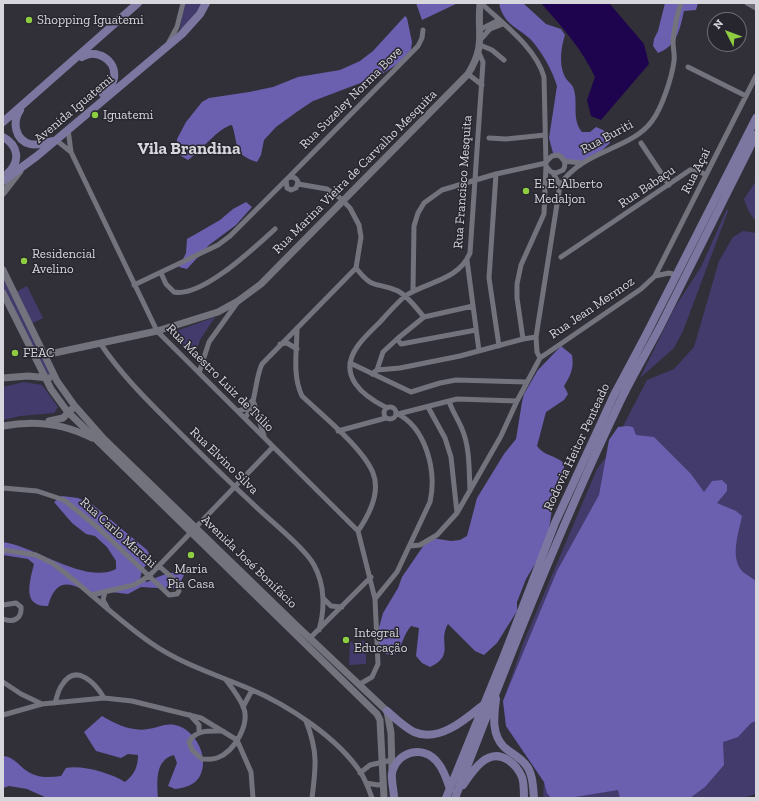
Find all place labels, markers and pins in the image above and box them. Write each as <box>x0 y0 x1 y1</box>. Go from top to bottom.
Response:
place label: Shopping Iguatemi <box>37 12 144 28</box>
marker: Shopping Iguatemi <box>24 15 34 25</box>
place label: Iguatemi <box>103 107 153 123</box>
marker: Iguatemi <box>90 110 100 120</box>
place label: E. E. Alberto Medaljon <box>534 176 603 207</box>
marker: E. E. Alberto Medaljon <box>521 186 531 196</box>
place label: Residencial Avelino <box>32 246 95 277</box>
marker: Residencial Avelino <box>19 256 29 266</box>
place label: FEAC <box>23 345 54 361</box>
marker: FEAC <box>10 348 20 358</box>
marker: Maria Pia Casa <box>186 550 196 560</box>
place label: Maria Pia Casa <box>168 561 214 592</box>
place label: Integral Educação <box>354 625 407 656</box>
marker: Integral Educação <box>341 635 351 645</box>

